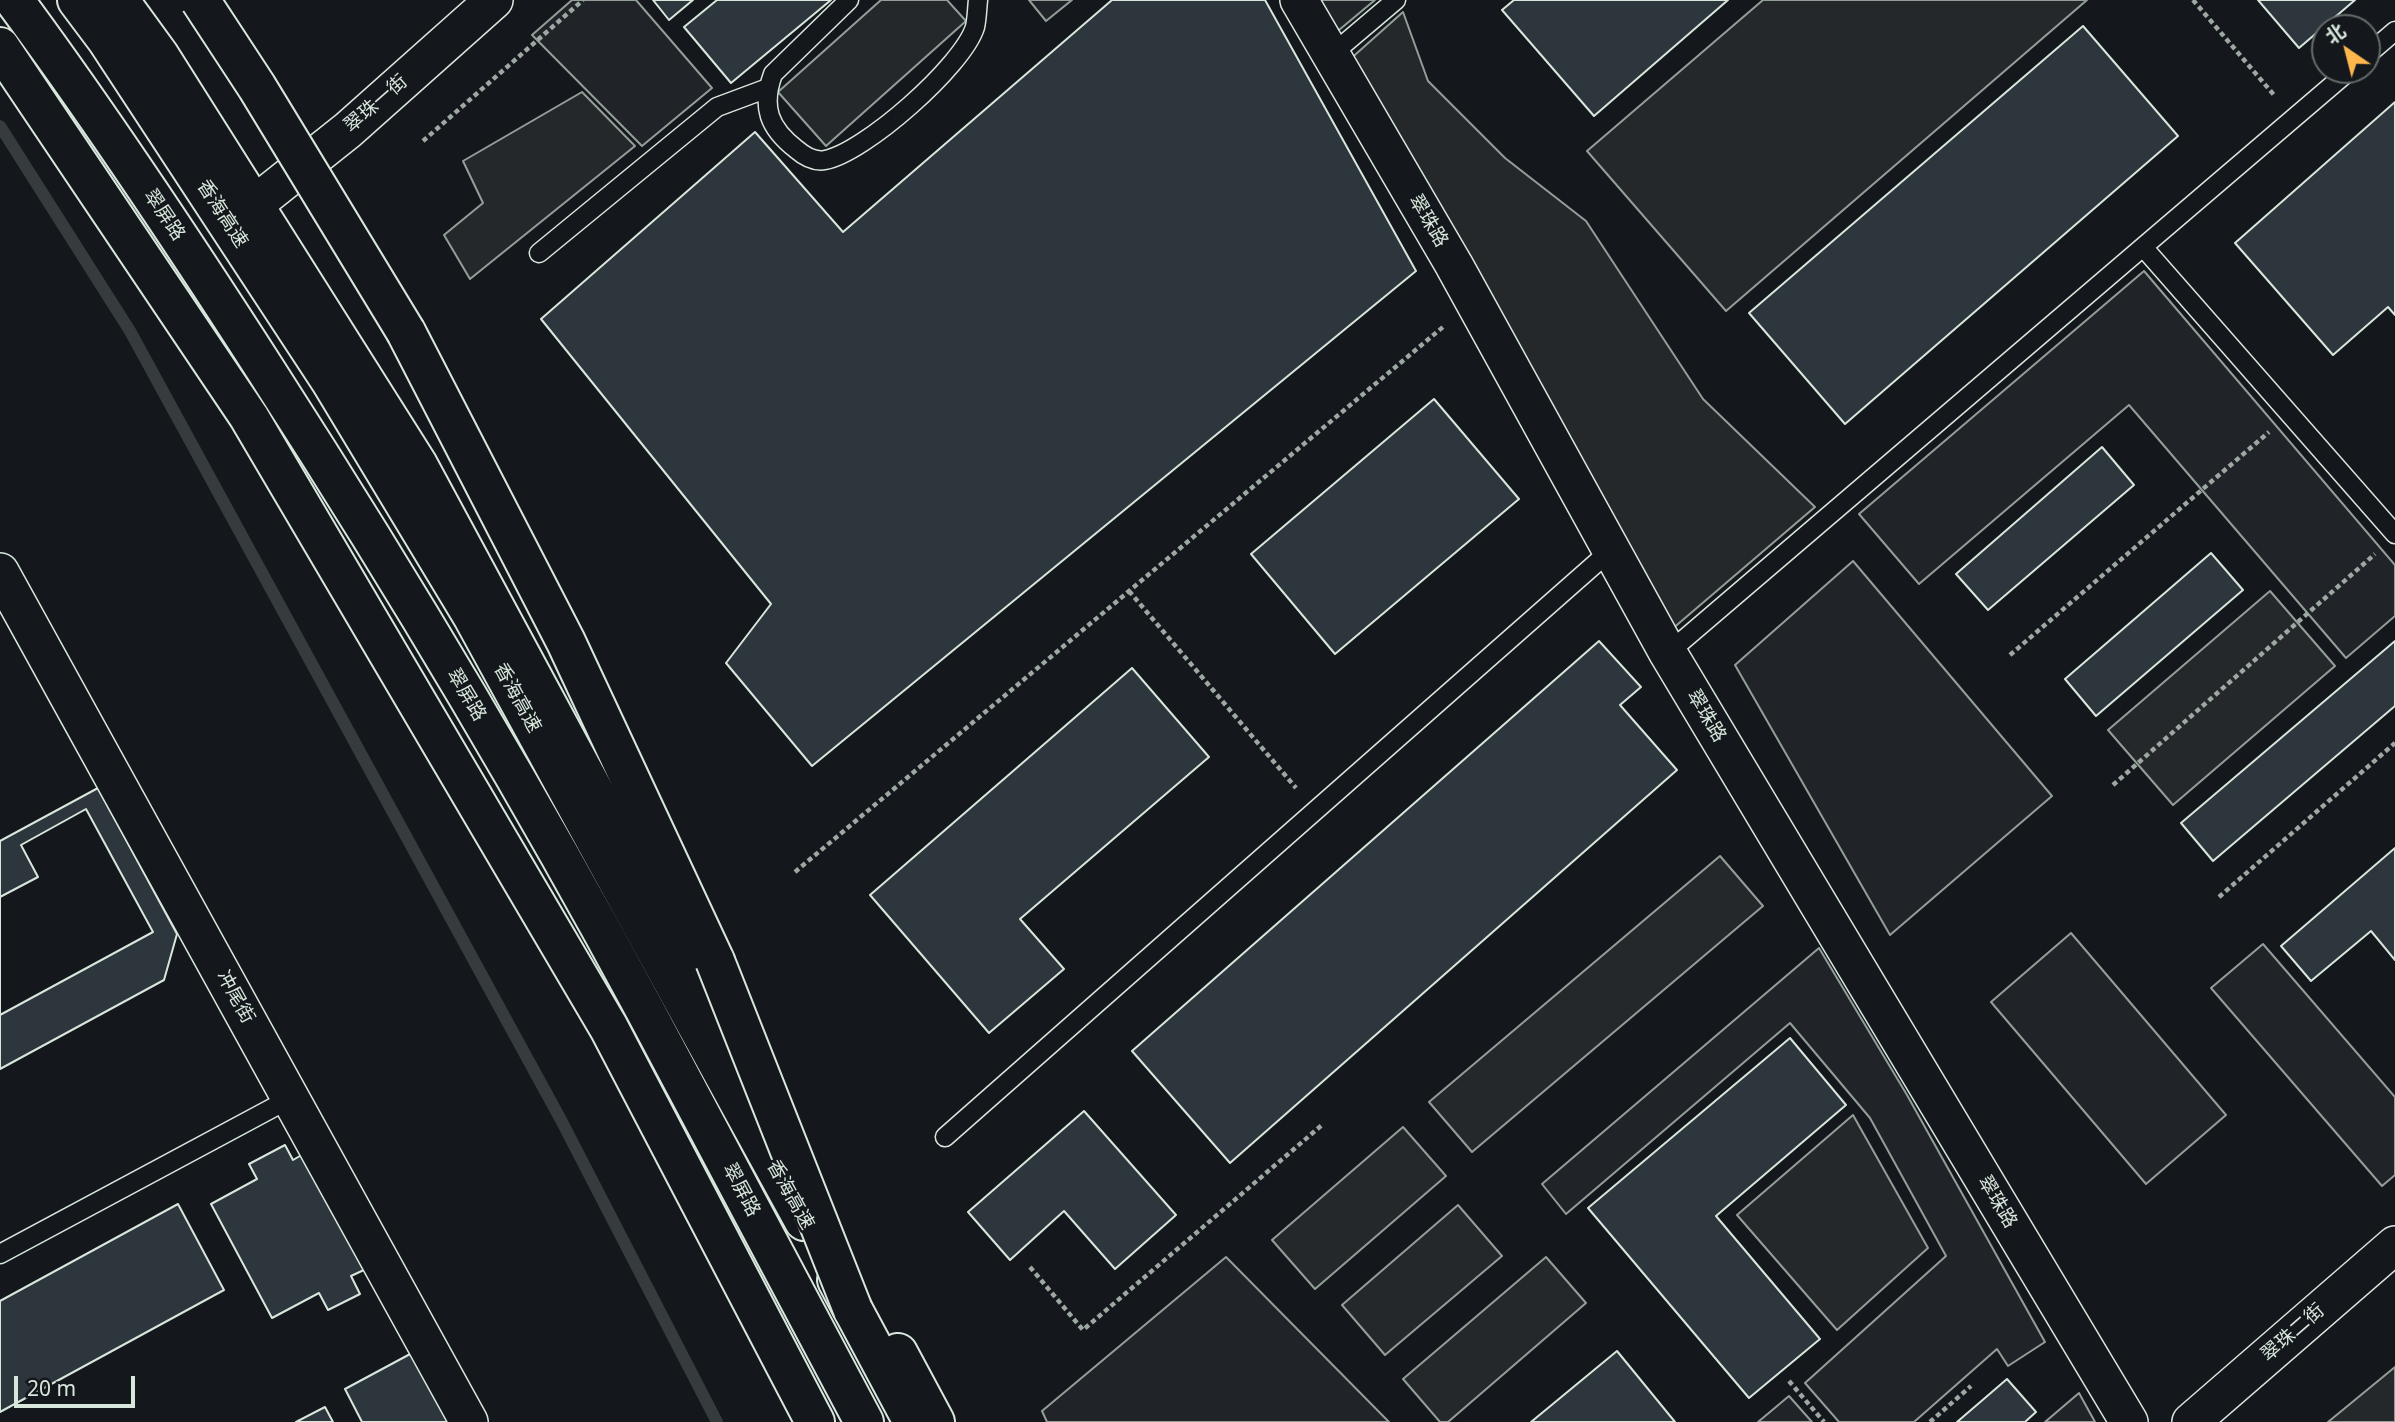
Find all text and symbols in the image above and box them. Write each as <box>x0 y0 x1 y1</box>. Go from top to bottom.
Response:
north arrow <box>2311 14 2381 84</box>
text: 北 <box>2320 17 2350 50</box>
street label: 翠珠一街 <box>340 70 412 138</box>
street label: 香海高速 <box>192 176 252 252</box>
street label: 翠屏路 <box>139 185 189 245</box>
street label: 翠珠路 <box>1404 191 1452 251</box>
street label: 香海高速 <box>489 659 545 737</box>
street label: 翠屏路 <box>442 665 490 725</box>
street label: 翠珠路 <box>1682 686 1730 746</box>
street label: 冲尾街 <box>211 967 259 1027</box>
street label: 香海高速 <box>762 1156 818 1234</box>
street label: 翠屏路 <box>718 1159 764 1221</box>
street label: 翠珠路 <box>1973 1172 2021 1232</box>
street label: 翠珠二街 <box>2257 1299 2329 1367</box>
scale bar <box>18 1362 138 1406</box>
text: 20 m <box>27 1374 76 1402</box>

